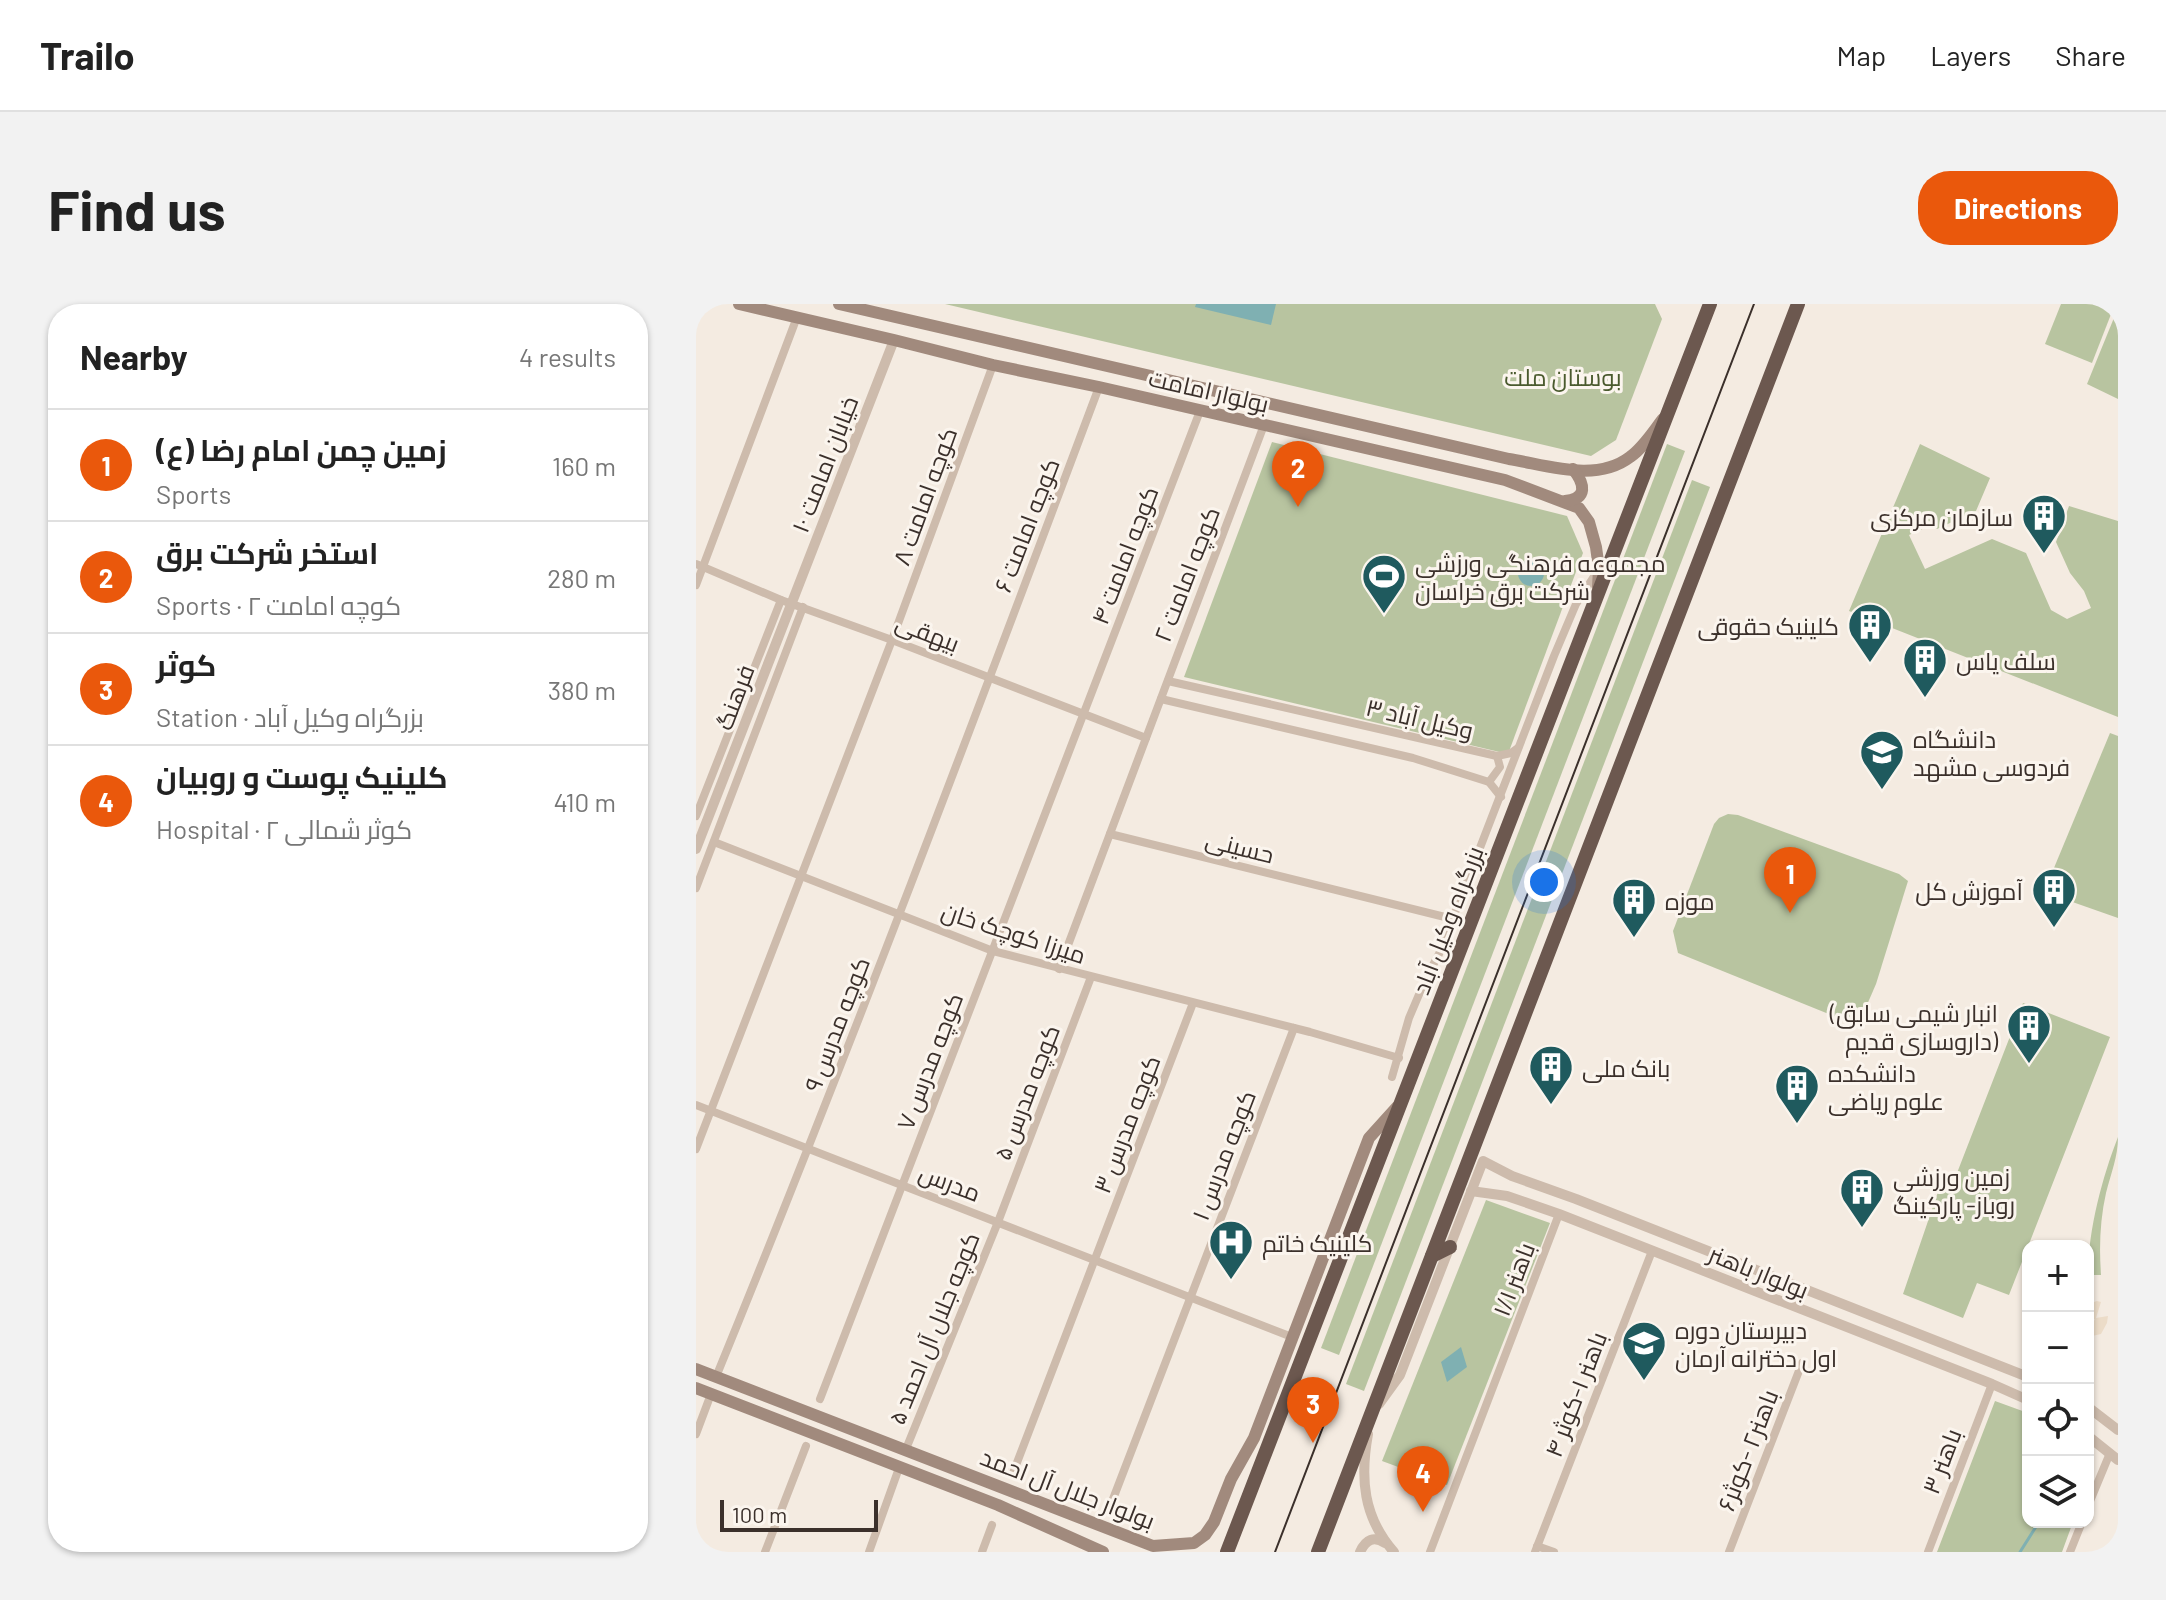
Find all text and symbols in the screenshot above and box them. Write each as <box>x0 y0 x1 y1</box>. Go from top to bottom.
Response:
text: Trailo <box>40 32 135 78</box>
text: Map <box>1836 38 1886 72</box>
text: Layers <box>1930 38 2011 72</box>
text: Share <box>2055 38 2126 72</box>
button: Directions <box>1918 171 2118 245</box>
text: Find us <box>48 175 226 242</box>
text: Nearby <box>80 336 188 377</box>
text: 4 results <box>519 341 616 372</box>
street label: بولوار امامت <box>1146 362 1272 418</box>
park label: بوستان ملت <box>1504 362 1622 392</box>
street label: خیابان امامت ۱۰ <box>785 392 864 537</box>
street label: کوچه امامت ۸ <box>886 423 965 570</box>
text: زمین چمن امام رضا (ع) <box>156 431 447 467</box>
pin: 2 <box>1272 441 1324 507</box>
text: 1 <box>101 450 111 481</box>
text: 160 m <box>552 450 616 481</box>
street label: کوچه امامت ۶ <box>987 454 1068 597</box>
text: Sports <box>156 478 231 509</box>
street label: کوچه امامت ۴ <box>1084 482 1166 629</box>
building icon: سازمان مرکزی <box>2020 492 2068 555</box>
street label: کوچه امامت ۲ <box>1147 502 1228 647</box>
place label: سازمان مرکزی <box>1870 502 2013 532</box>
text: استخر شرکت برق <box>156 534 378 570</box>
place label: مجموعه فرهنگی ورزشی شرکت برق خراسان <box>1415 548 1666 607</box>
sports icon: مجموعه فرهنگی ورزشی شرکت برق خراسان <box>1360 552 1408 615</box>
text: 2 <box>99 562 113 593</box>
text: 280 m <box>547 562 616 593</box>
text: Sports · کوچه امامت ۲ <box>156 589 401 620</box>
building icon: کلینیک حقوقی <box>1846 601 1894 664</box>
street label: بیهقی <box>892 607 964 658</box>
place label: کلینیک حقوقی <box>1698 611 1839 641</box>
building icon: سلف یاس <box>1901 636 1949 699</box>
text: کوثر <box>156 646 216 682</box>
place label: سلف یاس <box>1956 646 2056 676</box>
street label: فرهنگ <box>708 660 760 734</box>
text: 3 <box>99 674 113 705</box>
text: 380 m <box>548 674 616 705</box>
street label: ۳ وکیل آباد <box>1363 692 1477 745</box>
text: Station · بزرگراه وکیل آباد <box>156 701 424 732</box>
place label: دانشگاه فردوسی مشهد <box>1913 724 2070 782</box>
school or university icon: دانشگاه فردوسی مشهد <box>1858 728 1906 791</box>
text: کلینیک پوست و روبیان <box>156 758 448 794</box>
text: 4 <box>98 786 114 817</box>
text: 410 m <box>554 786 616 817</box>
text: Hospital · کوثر شمالی ۲ <box>156 813 412 844</box>
street label: حسینی <box>1203 824 1277 869</box>
street label: بزرگراه وکیل آباد <box>1405 842 1490 999</box>
pin: 1 <box>1764 847 1816 913</box>
your location <box>1524 862 1564 902</box>
building icon: آموزش کل <box>2030 866 2078 929</box>
building icon: موزه <box>1610 876 1658 939</box>
place label: آموزش کل <box>1915 876 2024 906</box>
place label: موزه <box>1665 886 1715 915</box>
street label: میرزا کوچک خان <box>937 895 1090 972</box>
street label: کوچه مدرس ۹ <box>797 953 878 1096</box>
street label: کوچه مدرس ۷ <box>890 988 971 1135</box>
place label: (انبار شیمی سابق داروسازی قدیم) <box>1829 998 1999 1058</box>
building icon: (انبار شیمی سابق داروسازی قدیم) <box>2005 1002 2053 1065</box>
street label: کوچه مدرس ۵ <box>987 1020 1068 1165</box>
building icon: بانک ملی <box>1527 1043 1575 1106</box>
street label: کوچه مدرس ۳ <box>1086 1051 1168 1198</box>
place label: بانک ملی <box>1582 1053 1670 1083</box>
place label: دانشکده علوم ریاضی <box>1828 1058 1944 1118</box>
building icon: دانشکده علوم ریاضی <box>1773 1062 1821 1125</box>
street label: کوچه مدرس ۱ <box>1185 1086 1264 1225</box>
street label: مدرس <box>915 1157 985 1208</box>
place label: زمین ورزشی روباز- پارکینگ <box>1893 1162 2015 1222</box>
building icon: زمین ورزشی روباز- پارکینگ <box>1838 1166 1886 1229</box>
hospital icon: کلینیک خاتم <box>1207 1218 1255 1281</box>
street label: کوچه جلال آل احمد ۵ <box>881 1228 988 1430</box>
place label: کلینیک خاتم <box>1262 1228 1373 1260</box>
street label: بولوار باهنر <box>1703 1237 1813 1304</box>
street label: باهنر ۱/۱ <box>1486 1238 1540 1320</box>
map controls <box>2022 1240 2094 1528</box>
button: + <box>2022 1240 2094 1312</box>
button: − <box>2022 1312 2094 1384</box>
place label: دبیرستان دوره اول دخترانه آرمان <box>1675 1315 1837 1373</box>
school or university icon: دبیرستان دوره اول دخترانه آرمان <box>1620 1319 1668 1382</box>
street label: باهنر ۱-کوثر ۴ <box>1538 1327 1612 1461</box>
pin: 3 <box>1287 1377 1339 1443</box>
button: locate <box>2022 1384 2094 1456</box>
street label: باهنر۲ -کوثر۶ <box>1711 1385 1783 1515</box>
street label: باهنر ۳ <box>1915 1424 1967 1498</box>
street label: بولوار جلال آل احمد <box>976 1441 1159 1536</box>
pin: 4 <box>1397 1446 1449 1512</box>
button: layers <box>2022 1456 2094 1528</box>
scale bar <box>720 1496 878 1532</box>
text: 100 m <box>732 1501 787 1527</box>

